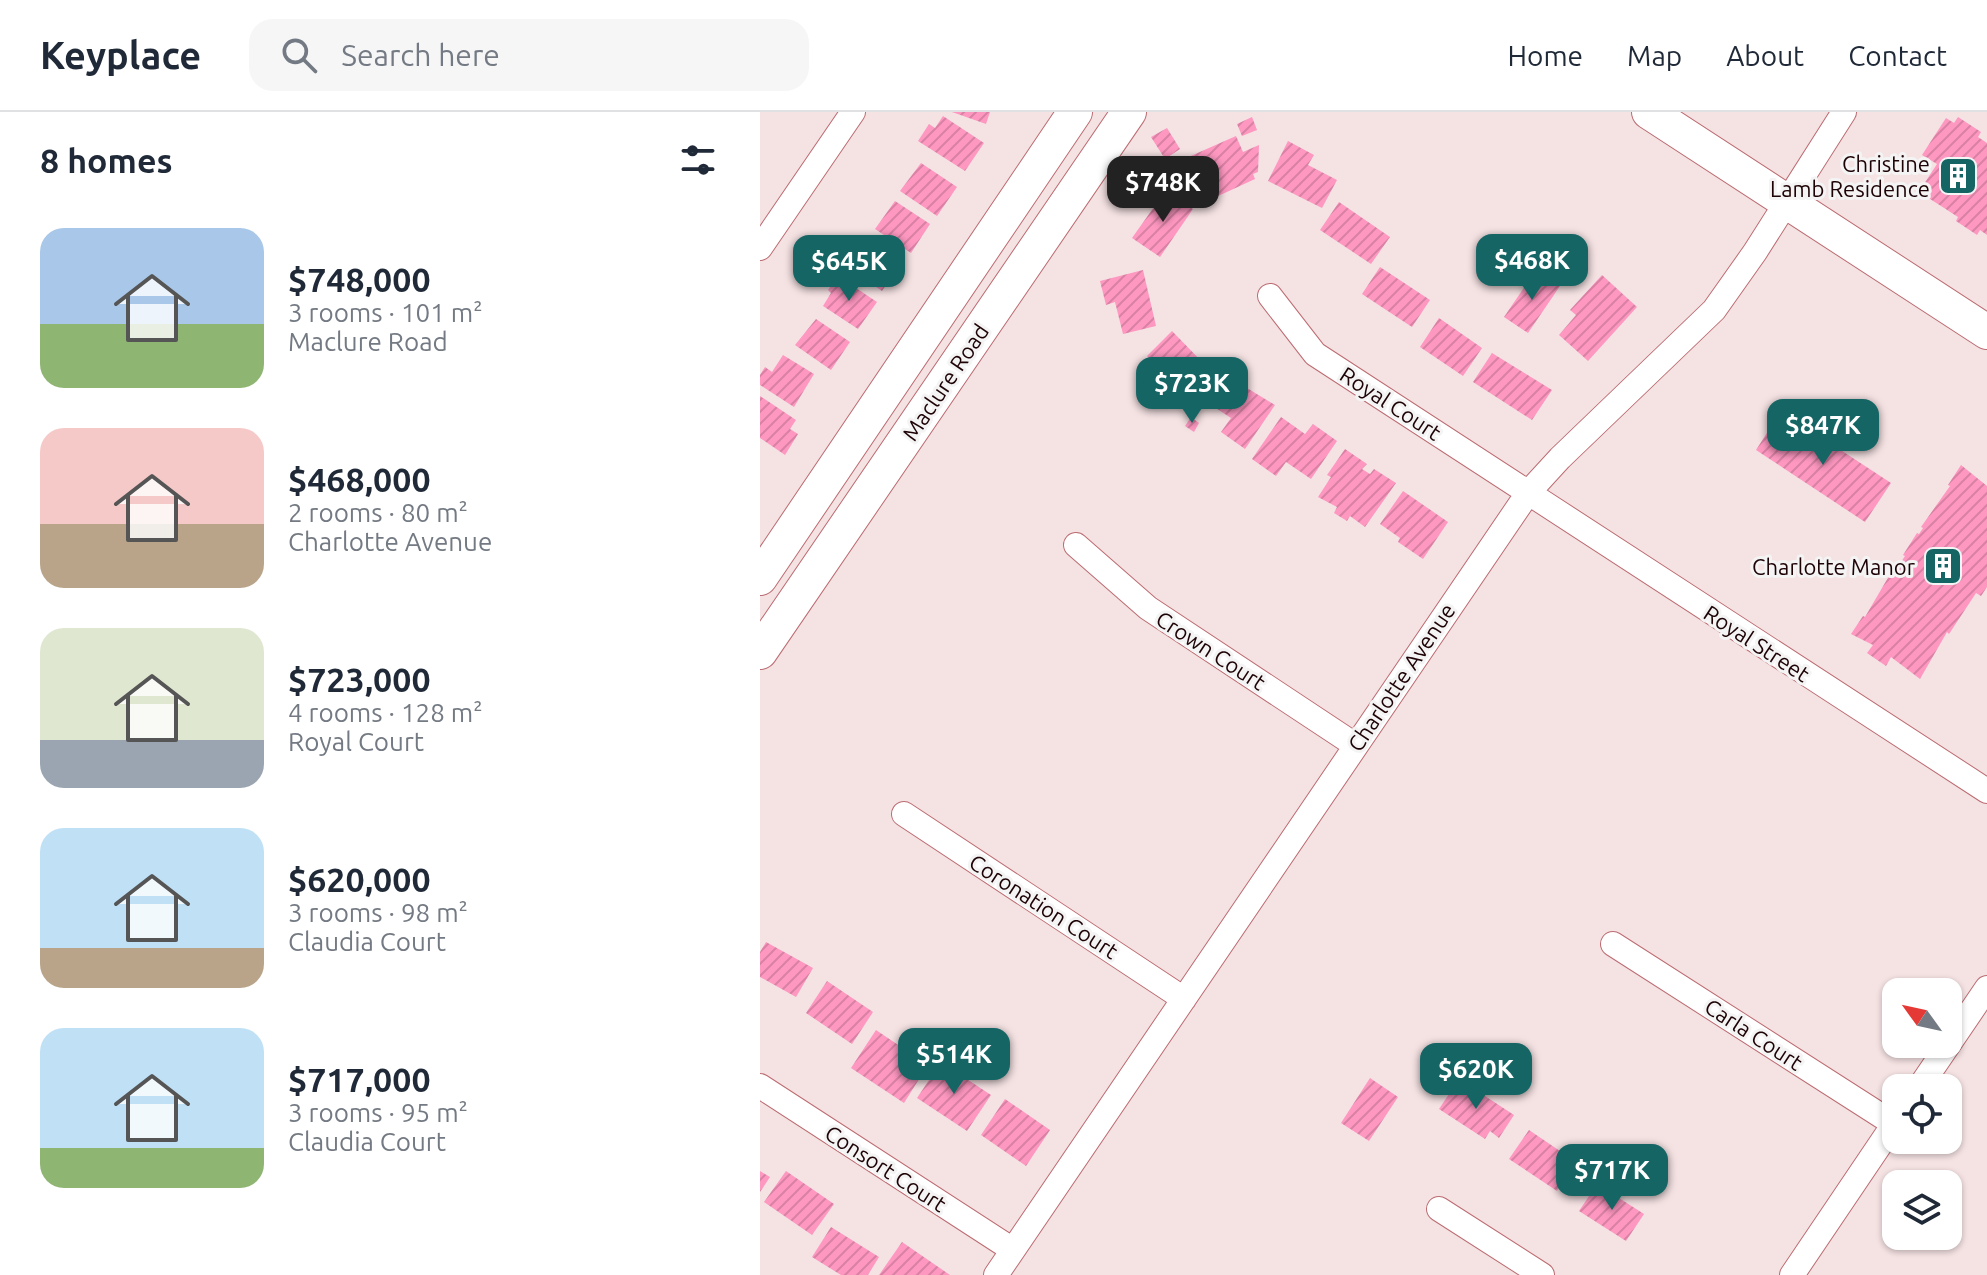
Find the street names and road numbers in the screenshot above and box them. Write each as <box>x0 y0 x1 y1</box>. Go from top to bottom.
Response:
street label: Maclure Road <box>897 319 993 445</box>
street label: Royal Court <box>1336 361 1446 445</box>
street label: Charlotte Avenue <box>1342 598 1460 756</box>
street label: Royal Street <box>1700 600 1815 687</box>
street label: Crown Court <box>1152 605 1271 695</box>
street label: Coronation Court <box>965 849 1123 963</box>
street label: Carla Court <box>1701 993 1808 1075</box>
street label: Consort Court <box>821 1120 951 1217</box>

